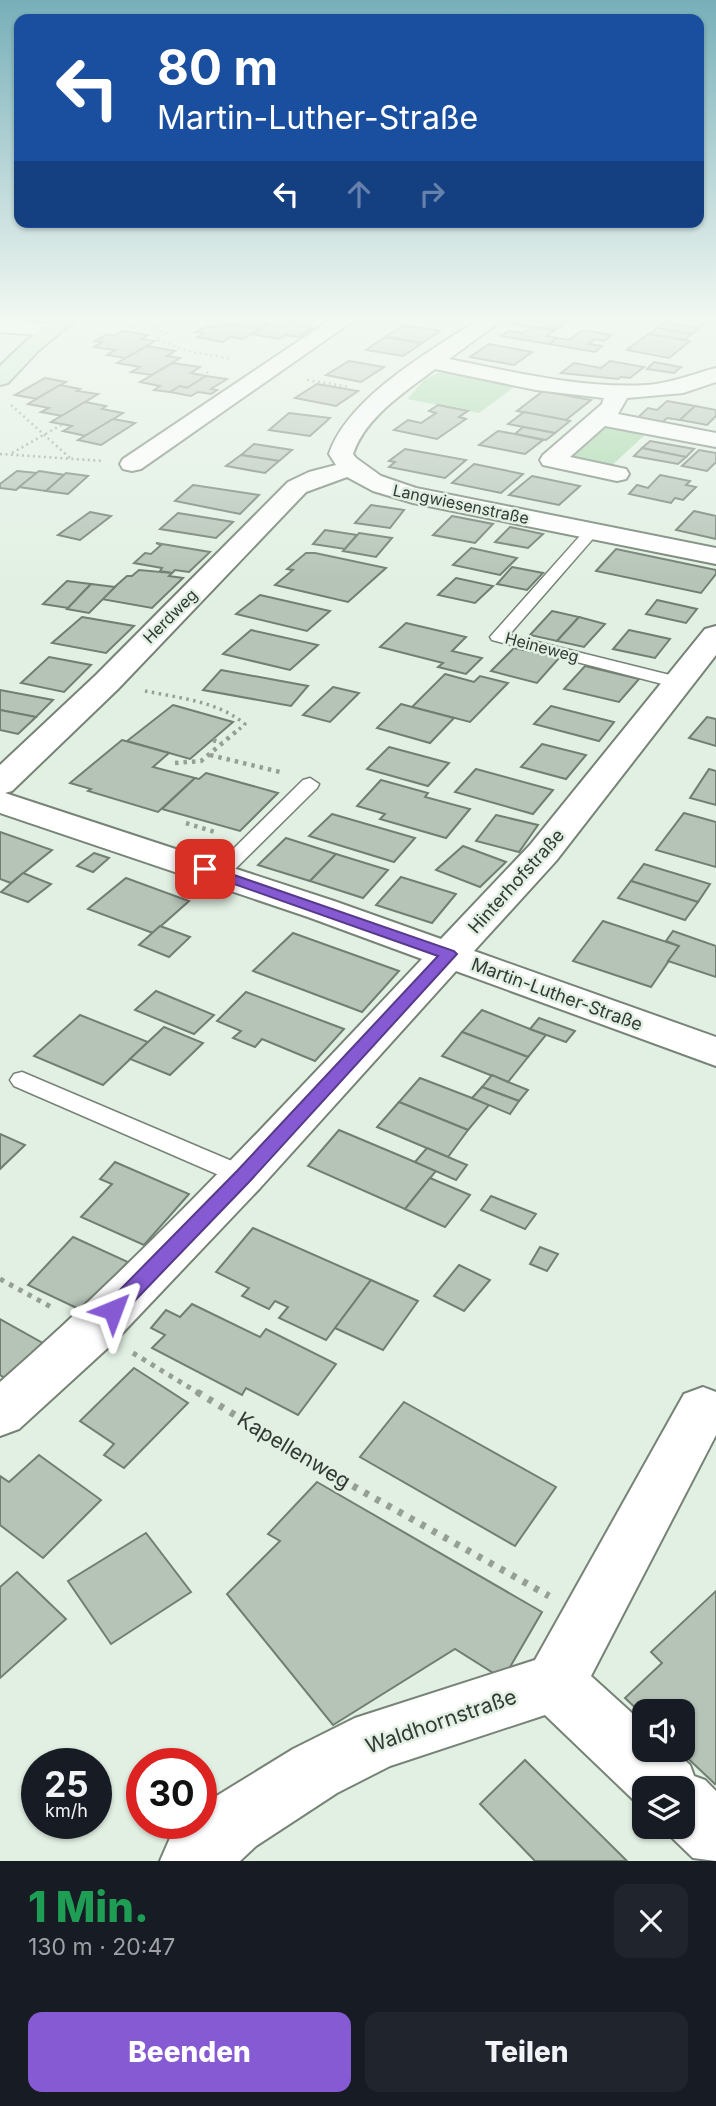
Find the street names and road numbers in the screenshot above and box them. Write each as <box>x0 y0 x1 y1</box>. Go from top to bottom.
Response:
street label: Langwiesenstraße <box>391 480 531 528</box>
street label: Herdweg <box>139 585 201 647</box>
street label: Heineweg <box>503 628 581 666</box>
street label: Hinterhofstraße <box>464 824 568 938</box>
street label: Martin-Luther-Straße <box>469 953 645 1035</box>
street label: Kapellenweg <box>233 1406 355 1494</box>
street label: Waldhornstraße <box>362 1683 520 1759</box>

